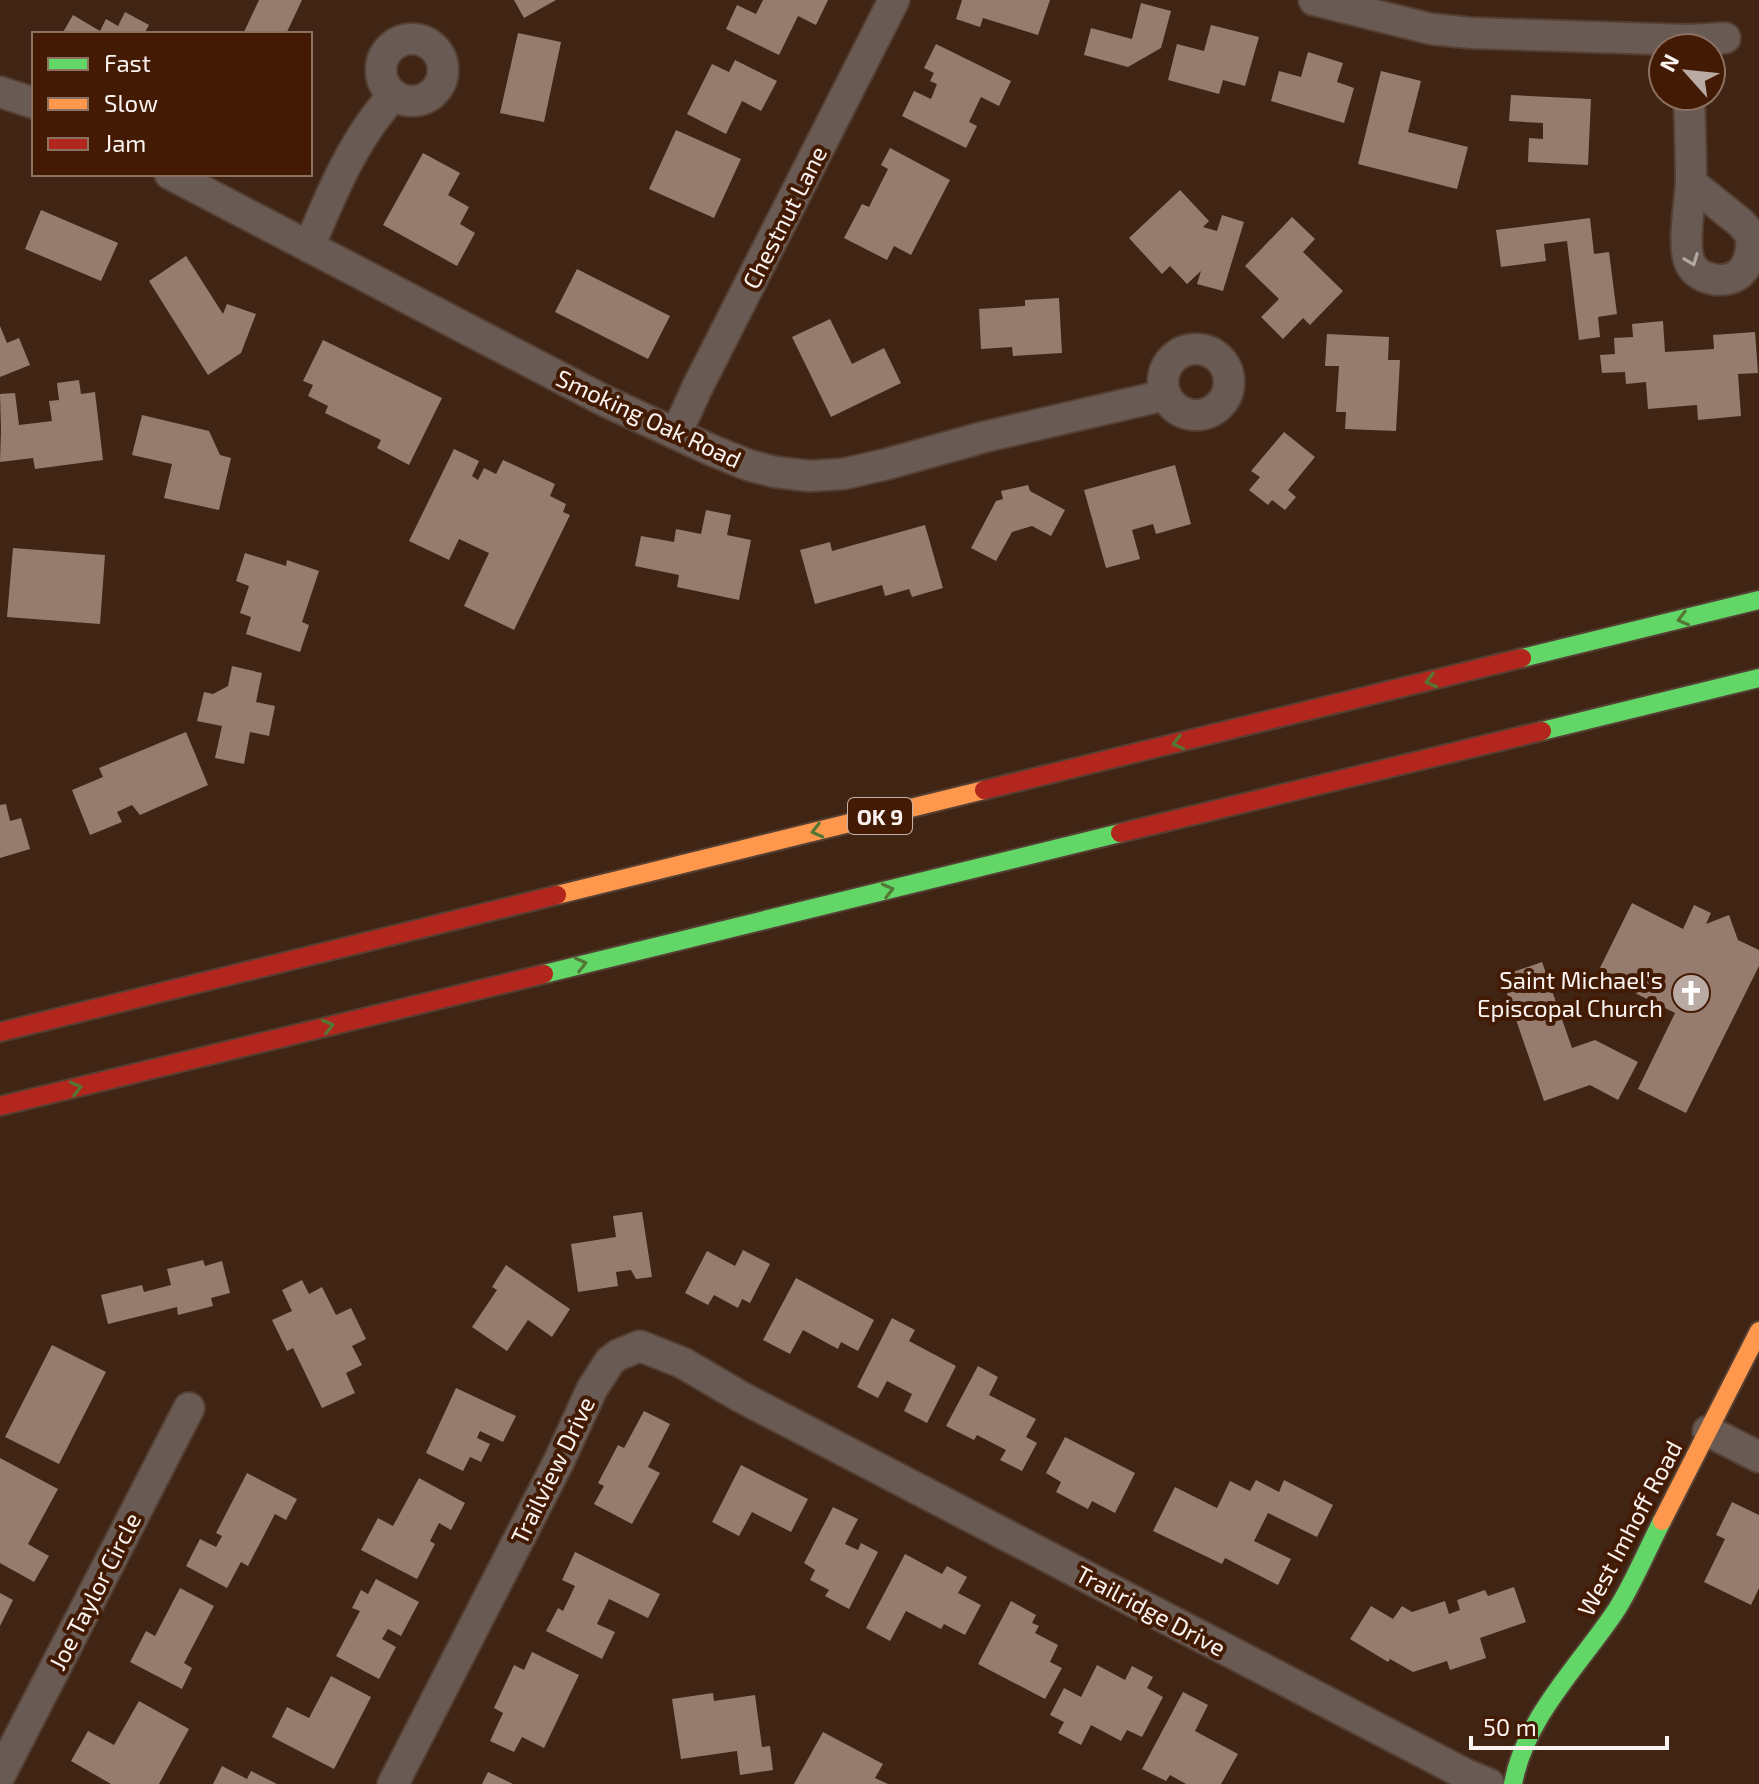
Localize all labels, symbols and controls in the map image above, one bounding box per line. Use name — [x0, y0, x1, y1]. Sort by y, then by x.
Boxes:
legend — [32, 32, 312, 176]
north arrow — [1647, 32, 1727, 112]
text: Fast — [104, 48, 151, 77]
text: N — [1653, 49, 1683, 75]
text: Slow — [104, 88, 158, 117]
text: Jam — [104, 128, 146, 157]
street label: Chestnut Lane — [736, 141, 832, 293]
one-way arrow — [1682, 252, 1699, 266]
street label: Smoking Oak Road — [552, 362, 746, 474]
one-way arrow — [1677, 609, 1691, 626]
one-way arrow — [1424, 671, 1438, 688]
one-way arrow — [1172, 733, 1186, 750]
road number: OK 9 — [848, 798, 912, 834]
one-way arrow — [811, 822, 824, 839]
one-way arrow — [881, 882, 894, 899]
one-way arrow — [574, 957, 587, 974]
place label: Saint Michael's Episcopal Church — [1477, 965, 1663, 1022]
church icon: Saint Michael's Episcopal Church — [1670, 972, 1712, 1014]
one-way arrow — [321, 1018, 335, 1035]
one-way arrow — [68, 1080, 82, 1097]
street label: Trailview Drive — [504, 1392, 600, 1548]
street label: West Imhoff Road — [1571, 1435, 1687, 1621]
street label: Joe Taylor Circle — [42, 1507, 146, 1675]
street label: Trailridge Drive — [1071, 1558, 1231, 1662]
scale bar — [1471, 1700, 1667, 1750]
text: 50 m — [1483, 1712, 1537, 1741]

